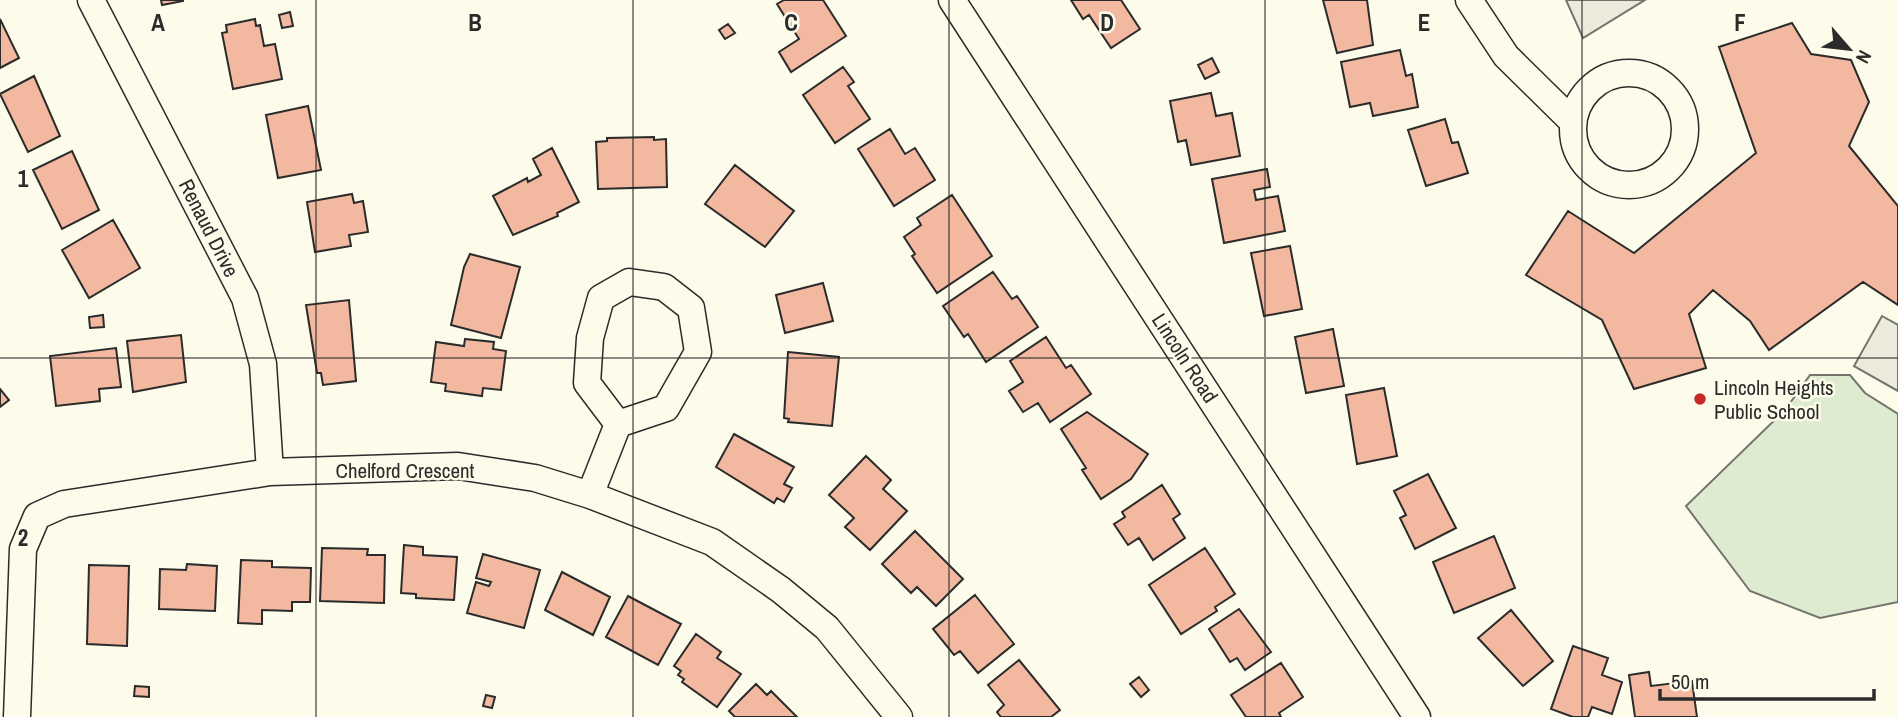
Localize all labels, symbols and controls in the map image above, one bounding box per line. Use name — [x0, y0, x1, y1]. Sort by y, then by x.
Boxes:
text: A — [151, 7, 165, 38]
text: B — [468, 7, 482, 38]
text: C — [784, 7, 798, 38]
text: D — [1100, 7, 1114, 38]
text: E — [1418, 7, 1430, 38]
text: F — [1734, 7, 1746, 38]
north arrow — [1814, 14, 1884, 84]
text: N — [1850, 46, 1878, 68]
text: 1 — [18, 163, 29, 194]
street label: Renaud Drive — [172, 174, 246, 282]
street label: Lincoln Road — [1145, 308, 1225, 408]
place label: Lincoln Heights Public School — [1714, 373, 1834, 426]
marker: Lincoln Heights Public School — [1692, 391, 1708, 407]
street label: Chelford Crescent — [336, 456, 475, 485]
text: 2 — [18, 522, 28, 553]
scale bar — [1660, 658, 1874, 702]
text: 50 m — [1671, 667, 1709, 696]

